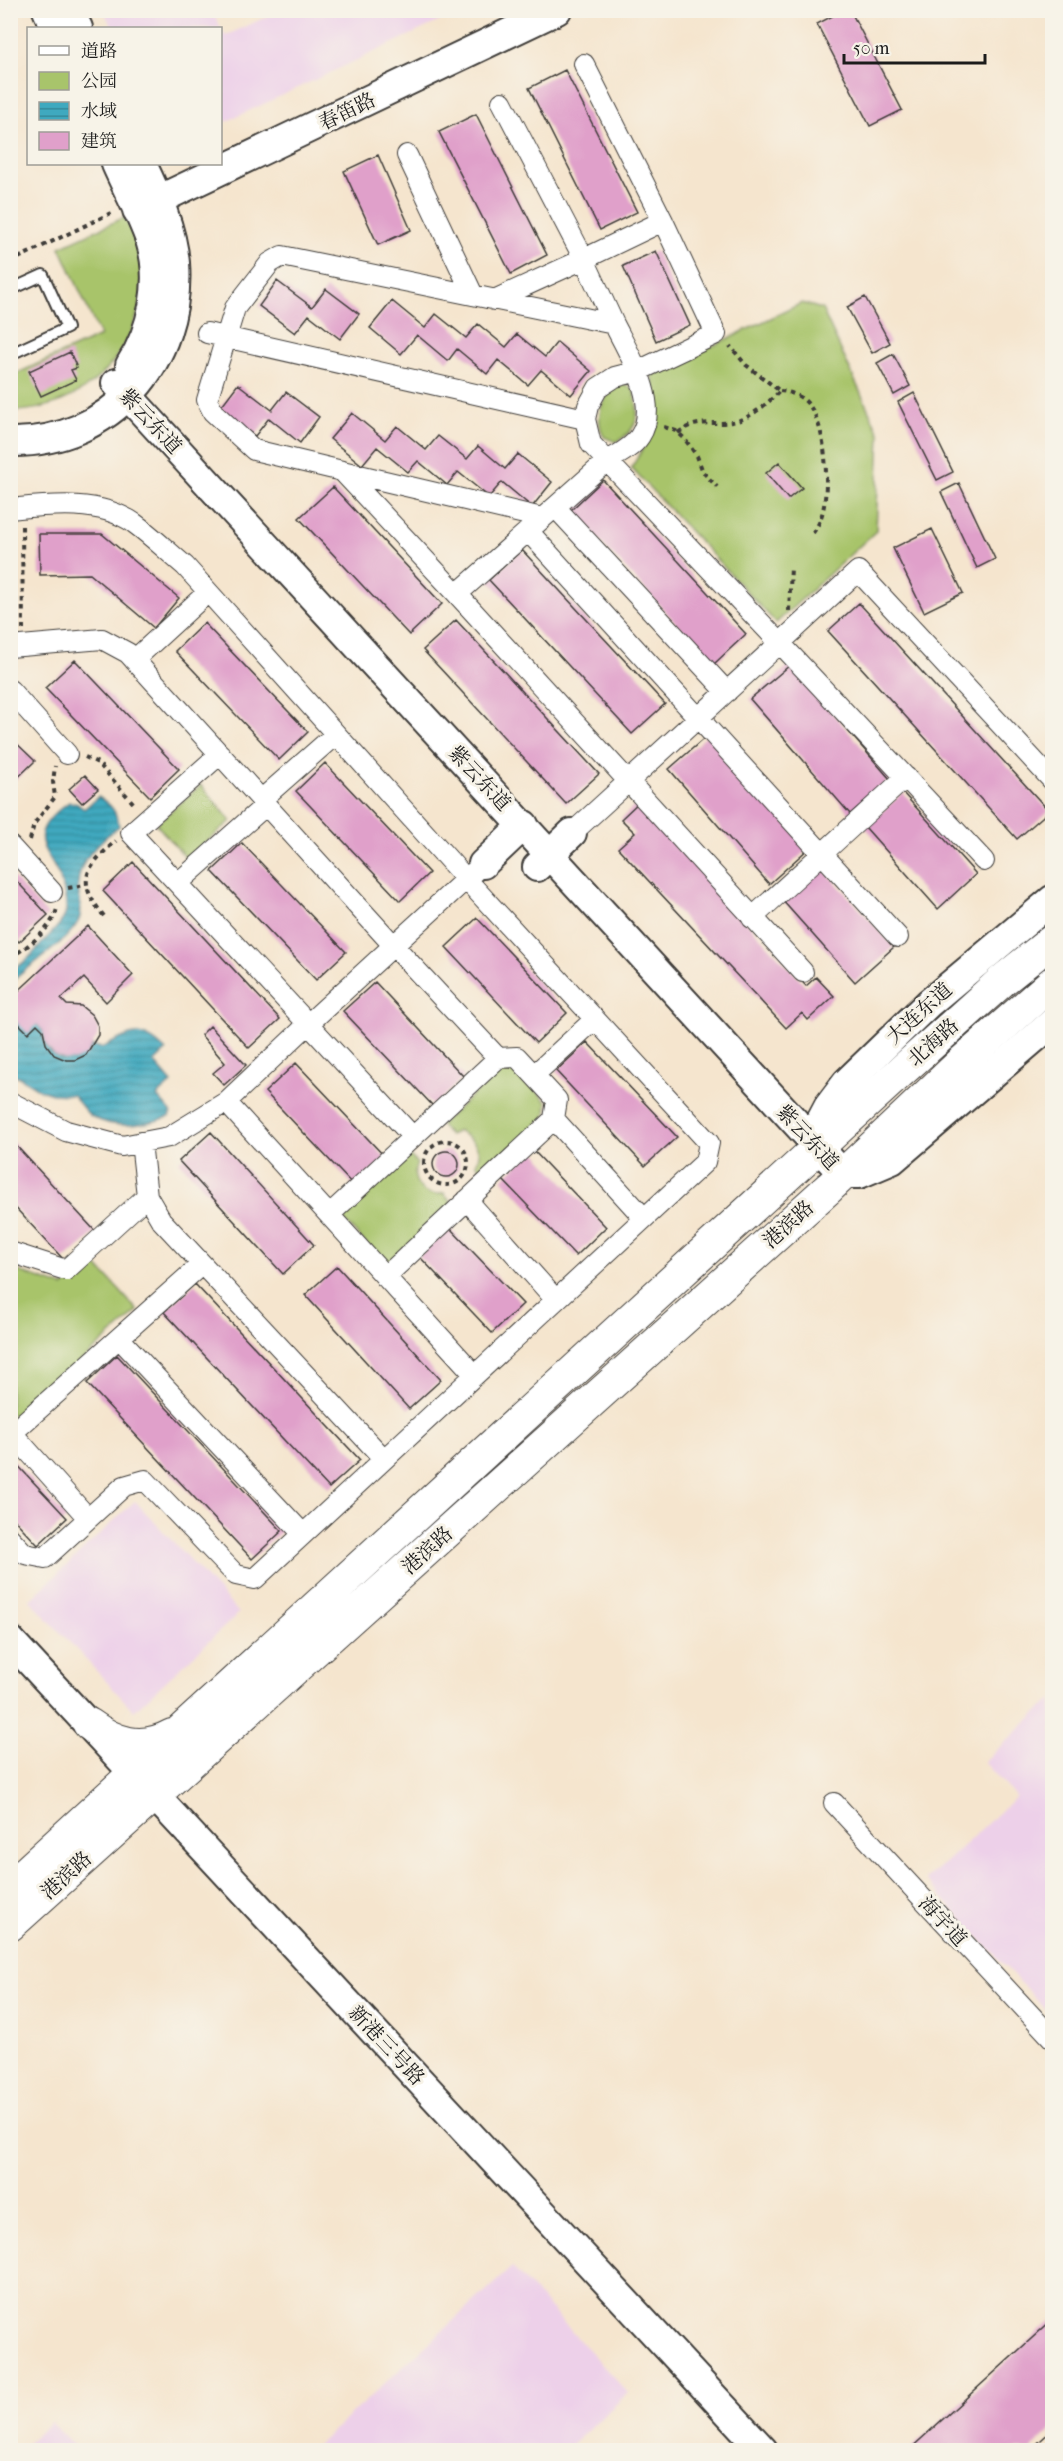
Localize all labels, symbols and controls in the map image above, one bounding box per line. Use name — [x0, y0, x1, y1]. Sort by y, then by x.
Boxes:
legend — [27, 27, 222, 165]
scale bar — [844, 27, 985, 65]
text: 50 m — [853, 38, 890, 59]
text: 道路 — [81, 41, 117, 62]
text: 公园 — [81, 71, 117, 92]
street label: 春笛路 — [315, 88, 379, 135]
text: 水域 — [81, 101, 117, 122]
text: 建筑 — [81, 131, 117, 152]
street label: 紫云东道 — [115, 384, 186, 458]
street label: 紫云东道 — [444, 741, 515, 815]
street label: 大连东道 — [882, 978, 957, 1049]
street label: 北海路 — [903, 1014, 963, 1071]
street label: 紫云东道 — [772, 1100, 843, 1174]
street label: 港滨路 — [758, 1196, 818, 1253]
street label: 港滨路 — [397, 1522, 457, 1579]
street label: 港滨路 — [36, 1847, 96, 1904]
street label: 海宇道 — [914, 1892, 972, 1951]
street label: 新港三号路 — [344, 2001, 429, 2090]

